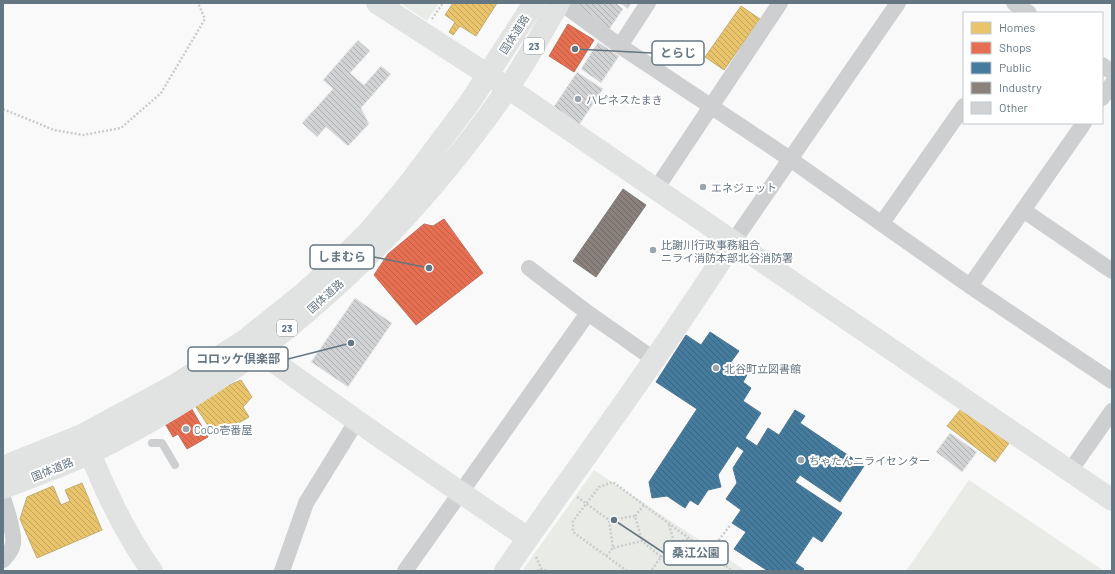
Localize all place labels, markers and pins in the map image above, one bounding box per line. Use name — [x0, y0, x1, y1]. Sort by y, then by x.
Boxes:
callout: とらじ — [652, 41, 704, 65]
place label: ハピネスたまき — [586, 93, 663, 106]
marker: ハピネスたまき — [573, 94, 583, 104]
place label: エネジェット — [711, 181, 777, 194]
marker: エネジェット — [698, 182, 708, 192]
place label: 比謝川行政事務組合 ニライ消防本部北谷消防署 — [661, 238, 793, 264]
callout: しまむら — [310, 245, 374, 269]
marker: 比謝川行政事務組合 ニライ消防本部北谷消防署 — [648, 245, 658, 255]
callout: コロッケ倶楽部 — [188, 347, 288, 371]
place label: 北谷町立図書館 — [724, 362, 801, 375]
marker: 北谷町立図書館 — [711, 363, 721, 373]
place label: CoCo壱番屋 — [194, 423, 252, 436]
marker: CoCo壱番屋 — [181, 424, 191, 434]
place label: ちゃたんニライセンター — [809, 454, 930, 467]
marker: ちゃたんニライセンター — [796, 455, 806, 465]
callout: 桑江公園 — [664, 541, 728, 565]

